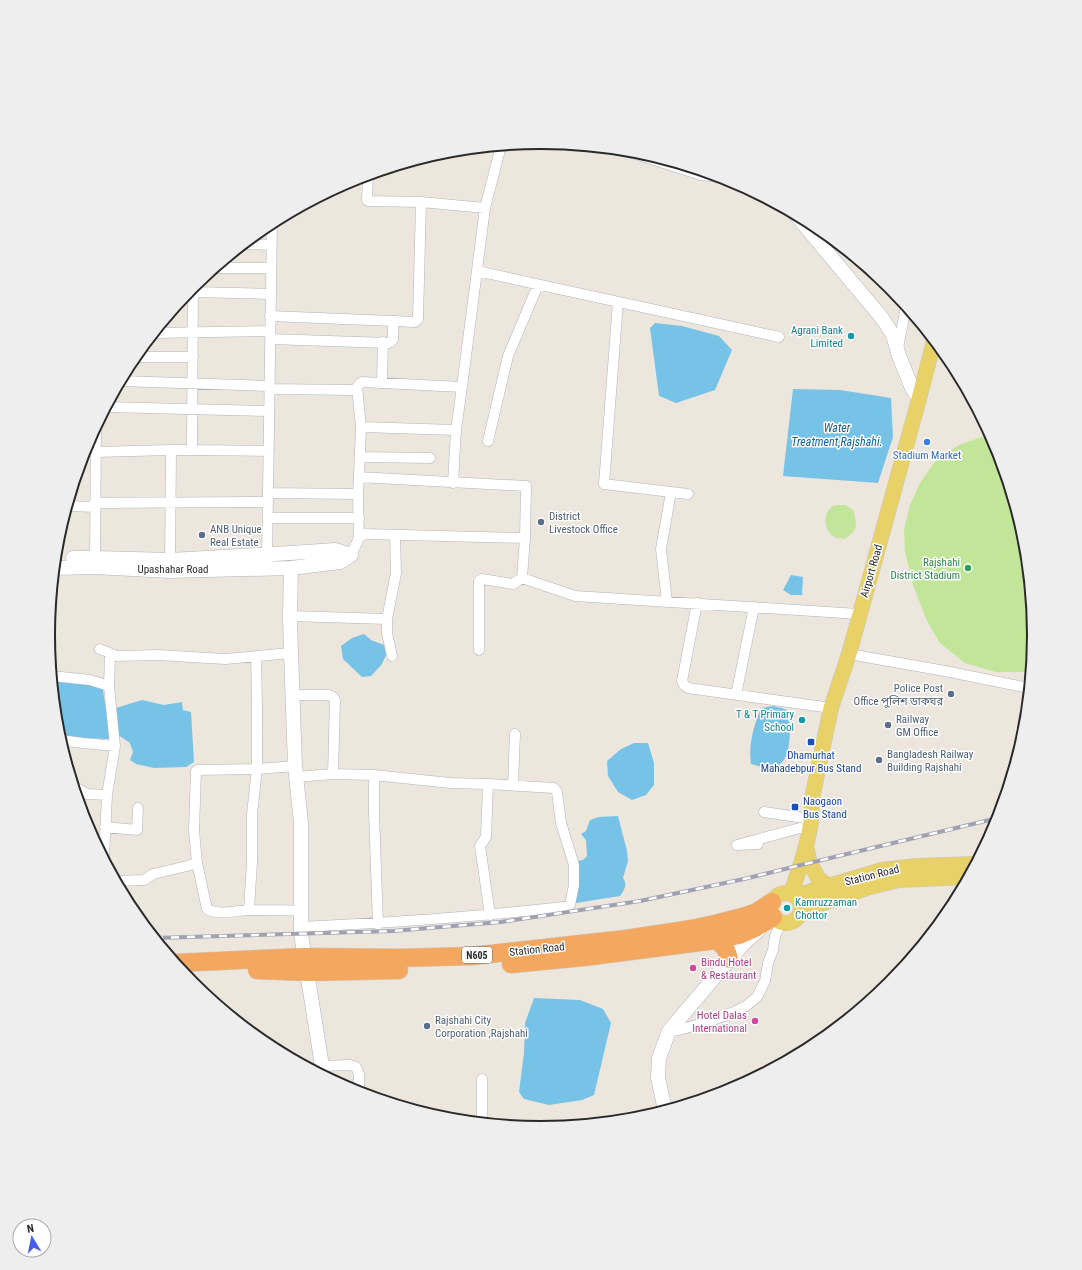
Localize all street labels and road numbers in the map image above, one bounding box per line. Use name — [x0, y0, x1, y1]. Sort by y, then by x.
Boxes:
street label: Airport Road — [858, 543, 885, 599]
street label: Upashahar Road — [137, 563, 209, 576]
street label: Station Road — [844, 862, 901, 889]
street label: Station Road — [509, 940, 565, 959]
road number: N605 — [462, 947, 492, 963]

